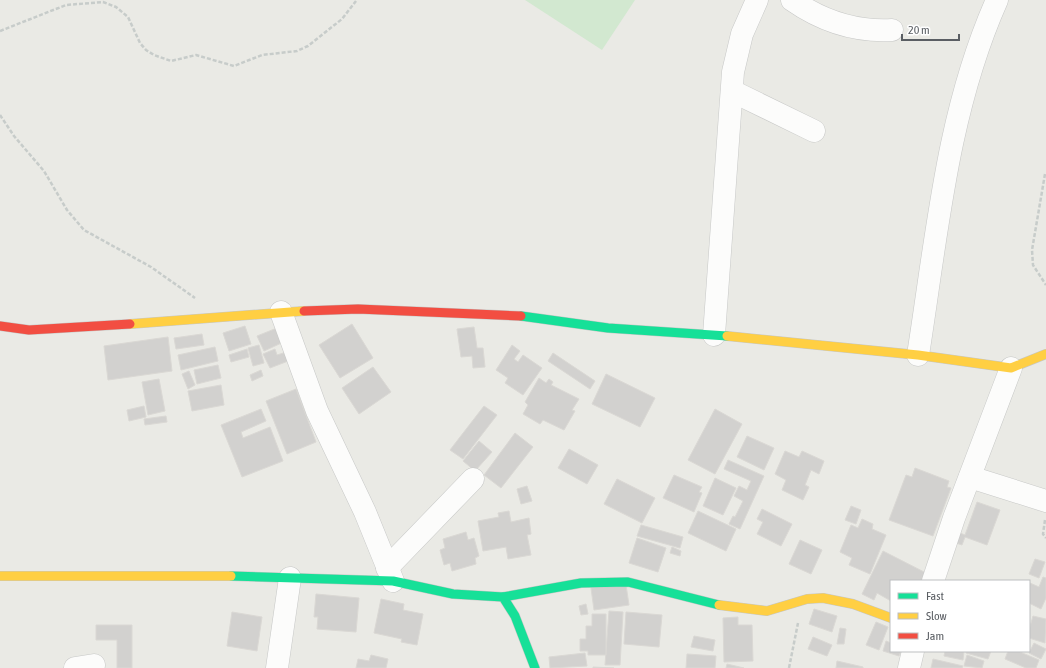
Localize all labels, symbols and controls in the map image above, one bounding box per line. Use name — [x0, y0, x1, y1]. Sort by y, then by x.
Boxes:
scale bar — [902, 16, 959, 42]
text: 20 m — [908, 23, 930, 37]
legend — [890, 580, 1030, 652]
text: Fast — [926, 589, 944, 603]
text: Slow — [926, 609, 947, 623]
text: Jam — [926, 629, 944, 643]

